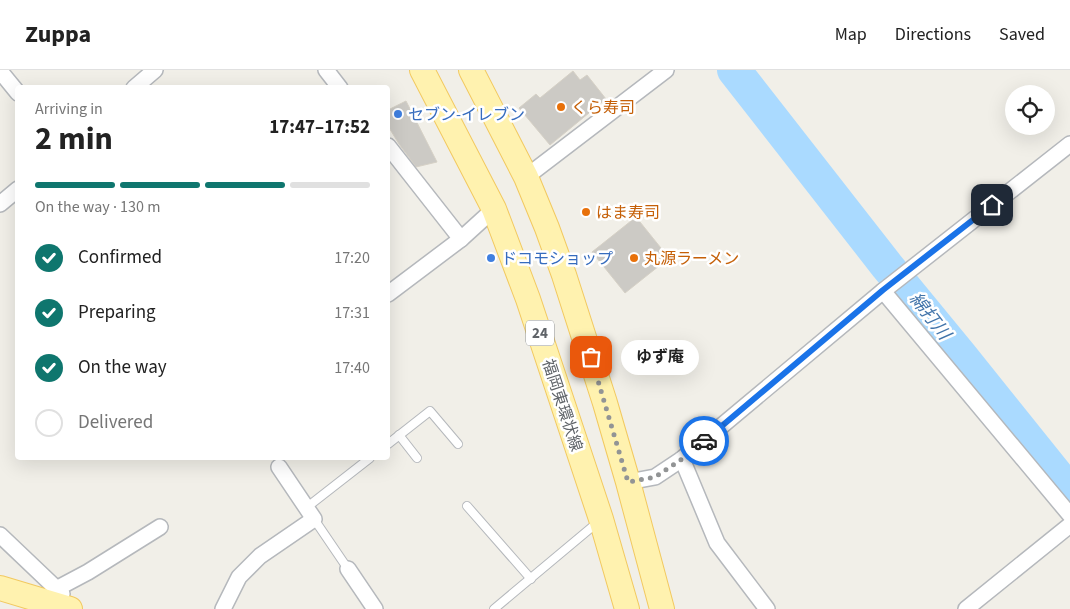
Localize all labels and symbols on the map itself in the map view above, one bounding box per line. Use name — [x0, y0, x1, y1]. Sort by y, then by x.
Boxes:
place label: くら寿司 — [571, 97, 635, 119]
marker: くら寿司 — [555, 101, 567, 113]
place label: セブン-イレブン — [408, 104, 525, 126]
marker: セブン-イレブン — [392, 108, 404, 120]
pin — [971, 184, 1013, 226]
place label: はま寿司 — [596, 202, 660, 224]
marker: はま寿司 — [580, 206, 592, 218]
place label: ドコモショップ — [501, 248, 613, 270]
place label: 丸源ラーメン — [644, 248, 739, 270]
marker: ドコモショップ — [485, 252, 497, 264]
marker: 丸源ラーメン — [628, 252, 640, 264]
water label: 綿打川 — [903, 287, 957, 347]
road number: 24 — [526, 320, 554, 346]
pin — [570, 336, 612, 378]
callout: ゆず庵 — [621, 340, 698, 374]
street label: 福岡東環状線 — [537, 356, 587, 454]
courier — [679, 416, 729, 466]

